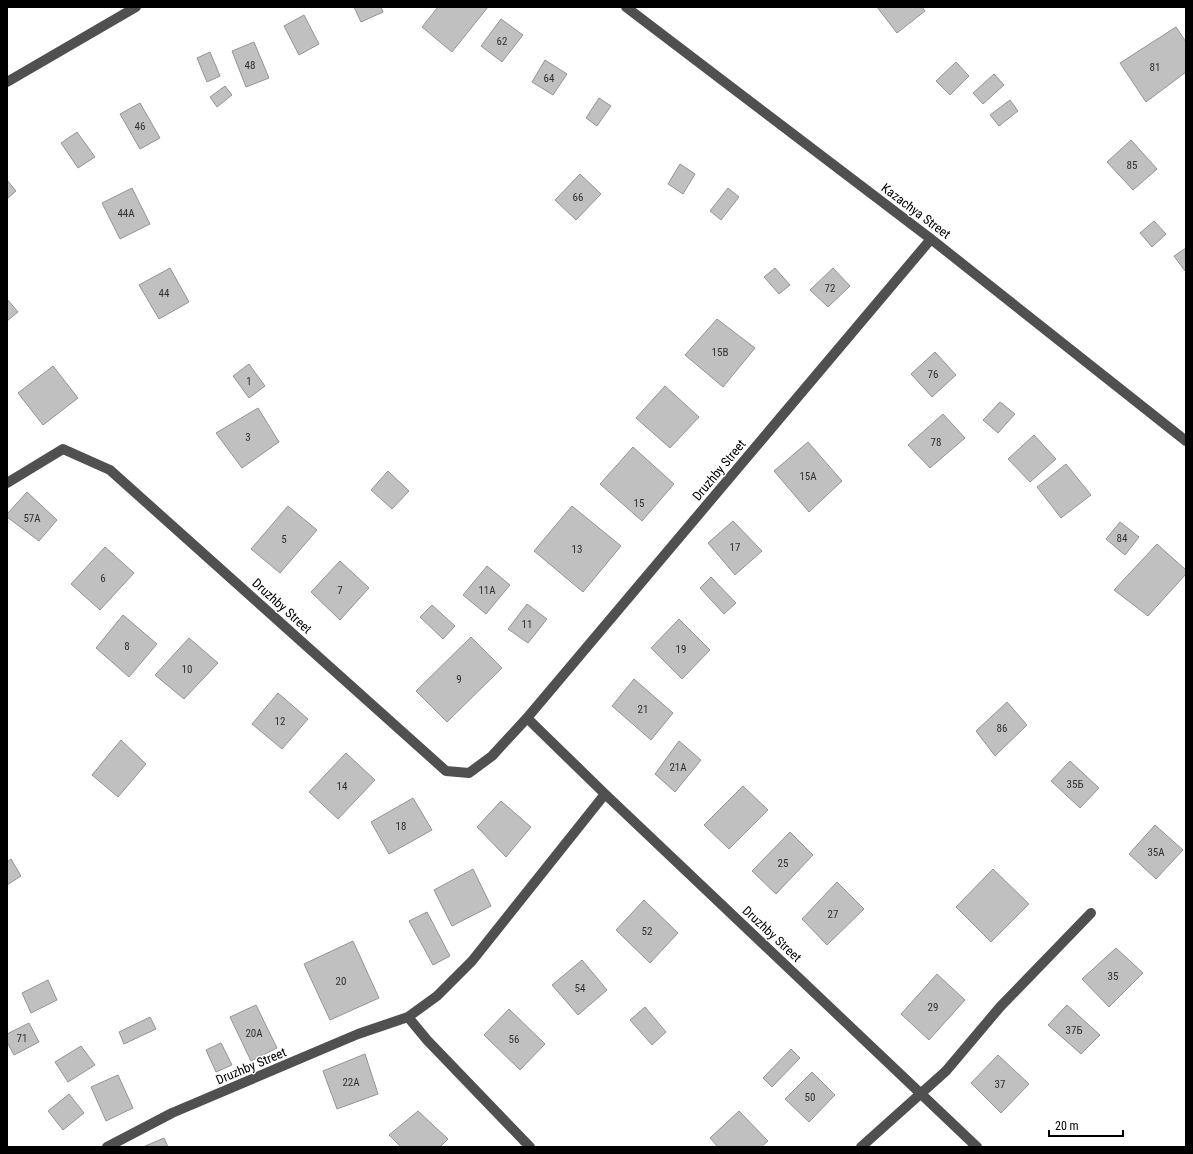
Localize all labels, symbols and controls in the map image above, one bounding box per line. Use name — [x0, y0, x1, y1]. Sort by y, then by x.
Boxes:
house number: 62 — [497, 35, 507, 48]
house number: 48 — [245, 59, 255, 72]
house number: 81 — [1150, 61, 1160, 74]
house number: 64 — [544, 72, 555, 85]
house number: 46 — [135, 120, 145, 133]
house number: 85 — [1127, 159, 1137, 172]
street label: Kazachya Street — [879, 180, 954, 242]
house number: 66 — [573, 191, 583, 204]
house number: 44А — [117, 207, 135, 220]
house number: 72 — [825, 282, 835, 295]
house number: 44 — [159, 287, 170, 300]
house number: 15В — [712, 346, 728, 359]
house number: 76 — [928, 368, 938, 381]
house number: 1 — [246, 375, 252, 388]
house number: 3 — [245, 431, 251, 444]
street label: Druzhby Street — [689, 436, 749, 503]
house number: 78 — [931, 436, 941, 449]
house number: 15А — [799, 470, 817, 483]
house number: 15 — [634, 497, 644, 510]
house number: 57А — [23, 512, 41, 525]
house number: 84 — [1117, 532, 1128, 545]
house number: 5 — [281, 533, 287, 546]
house number: 17 — [730, 541, 740, 554]
house number: 13 — [572, 543, 582, 556]
house number: 6 — [100, 572, 106, 585]
street label: Druzhby Street — [249, 575, 315, 637]
house number: 7 — [337, 584, 343, 597]
house number: 11А — [478, 584, 496, 597]
house number: 11 — [522, 618, 532, 631]
house number: 8 — [124, 640, 130, 653]
house number: 19 — [676, 643, 686, 656]
house number: 10 — [182, 663, 192, 676]
house number: 9 — [456, 673, 462, 686]
house number: 21 — [638, 703, 648, 716]
house number: 12 — [275, 715, 285, 728]
house number: 86 — [997, 722, 1007, 735]
house number: 21А — [669, 761, 687, 774]
house number: 35Б — [1067, 778, 1083, 791]
house number: 14 — [337, 780, 348, 793]
house number: 18 — [396, 820, 406, 833]
house number: 35А — [1147, 846, 1165, 859]
house number: 25 — [778, 857, 788, 870]
street label: Druzhby Street — [740, 903, 805, 965]
house number: 27 — [828, 908, 838, 921]
house number: 52 — [642, 925, 652, 938]
house number: 35 — [1108, 970, 1118, 983]
house number: 20 — [336, 975, 346, 988]
house number: 54 — [575, 982, 586, 995]
house number: 29 — [928, 1001, 938, 1014]
house number: 37Б — [1066, 1024, 1082, 1037]
house number: 20А — [245, 1027, 263, 1040]
house number: 71 — [17, 1032, 27, 1045]
house number: 56 — [509, 1033, 519, 1046]
street label: Druzhby Street — [214, 1044, 289, 1088]
house number: 22А — [342, 1076, 360, 1089]
house number: 37 — [995, 1078, 1005, 1091]
house number: 50 — [805, 1091, 815, 1104]
scale bar — [1049, 1112, 1123, 1138]
text: 20 m — [1055, 1119, 1079, 1133]

